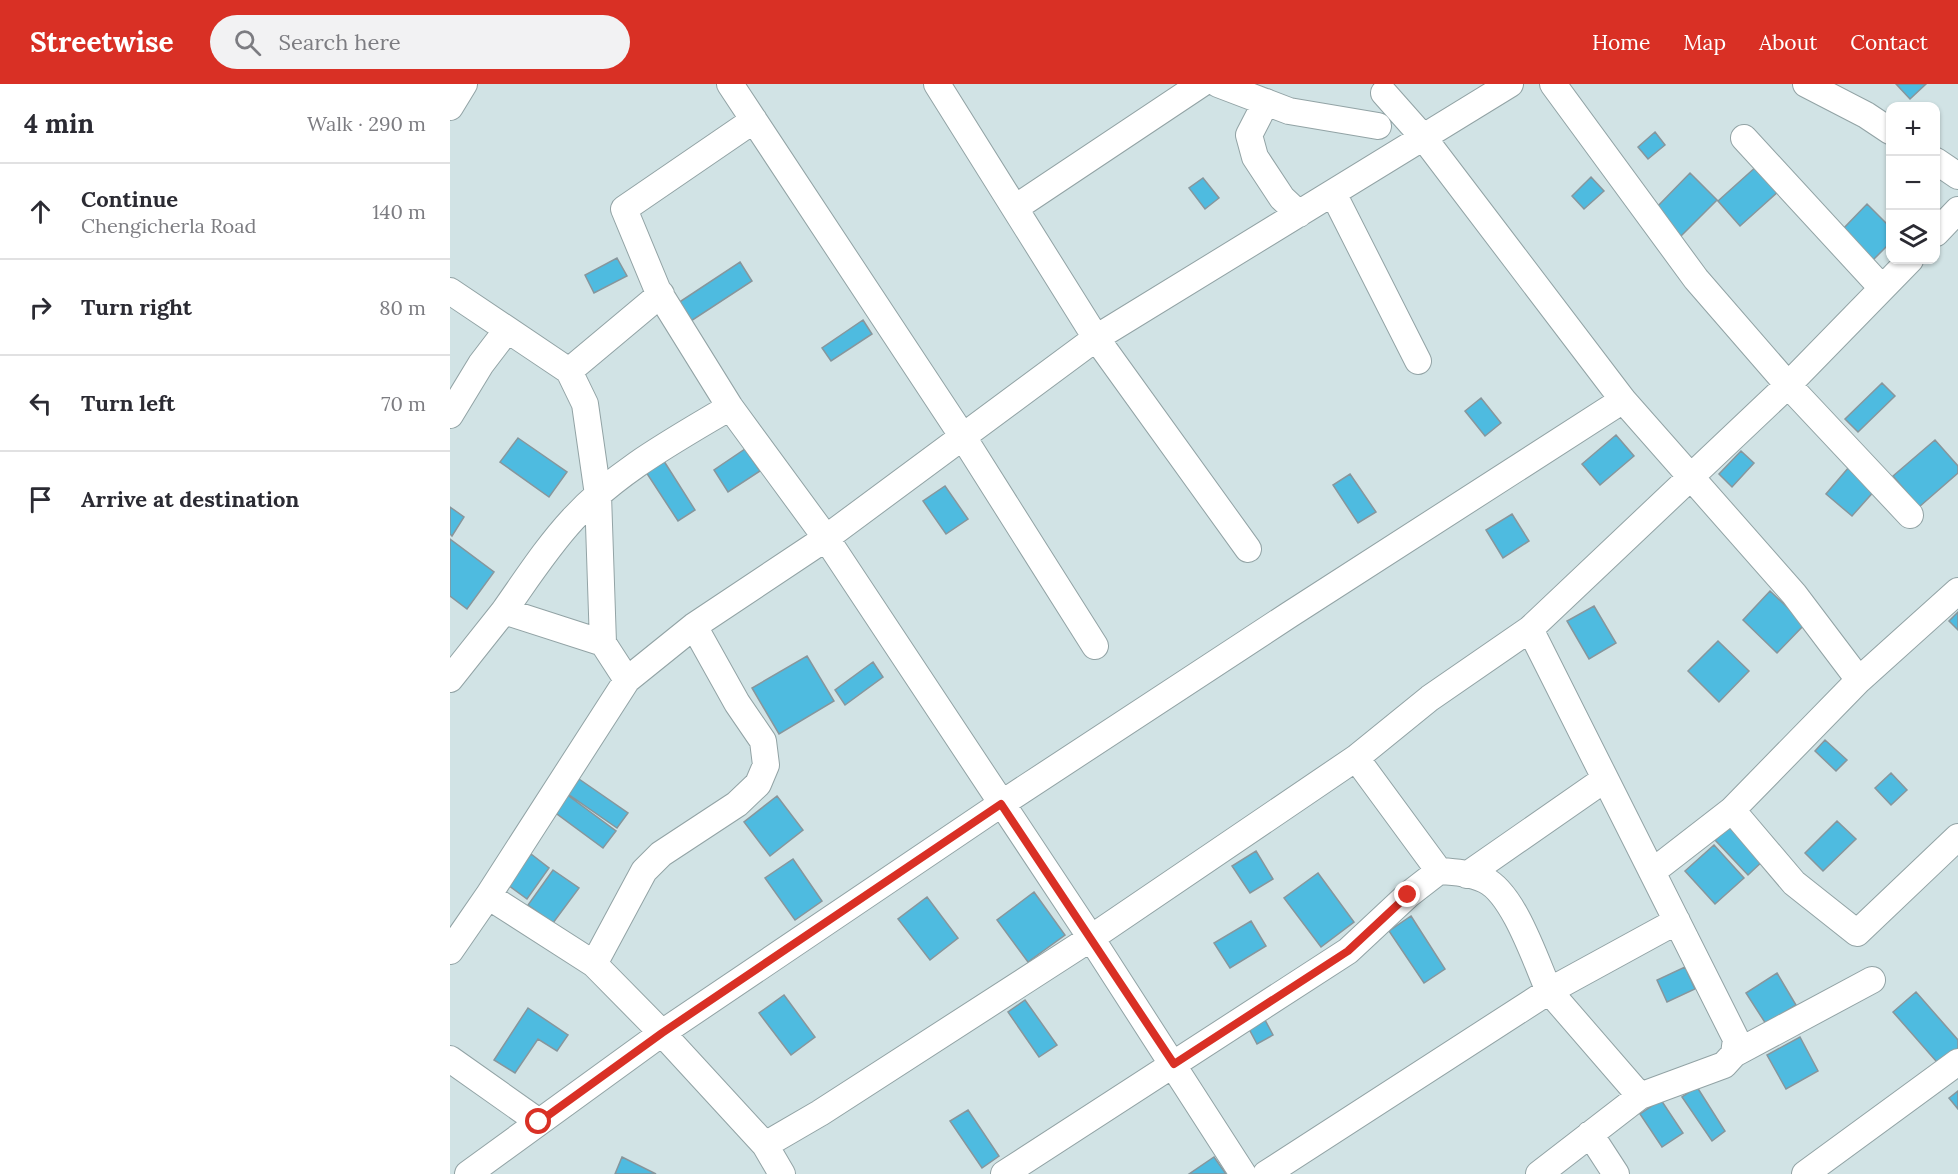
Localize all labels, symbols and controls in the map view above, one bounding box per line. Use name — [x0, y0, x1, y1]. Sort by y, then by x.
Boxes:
search box — [210, 15, 630, 69]
text: Streetwise — [30, 24, 174, 60]
icon: search — [231, 26, 264, 59]
text: Search here — [279, 28, 401, 56]
text: Home — [1592, 29, 1650, 56]
text: Map — [1683, 29, 1726, 56]
text: About — [1759, 29, 1817, 56]
text: Contact — [1850, 29, 1928, 56]
map controls — [1886, 102, 1940, 264]
button: + — [1886, 102, 1940, 156]
text: 4 min — [24, 107, 94, 140]
text: Walk · 290 m — [307, 111, 426, 136]
button: − — [1886, 156, 1940, 210]
text: Continue — [81, 185, 178, 213]
icon: ahead — [24, 195, 57, 228]
text: 140 m — [372, 199, 426, 224]
button: layers — [1886, 210, 1940, 264]
text: Chengicherla Road — [81, 213, 257, 238]
icon: right — [24, 291, 57, 324]
text: Turn right — [81, 293, 192, 321]
text: 80 m — [379, 295, 426, 320]
icon: left — [24, 387, 57, 420]
text: Turn left — [81, 389, 175, 417]
text: 70 m — [381, 391, 426, 416]
icon: arrive — [24, 483, 57, 516]
text: Arrive at destination — [81, 485, 299, 513]
route end — [1394, 881, 1420, 907]
route start — [525, 1108, 551, 1134]

